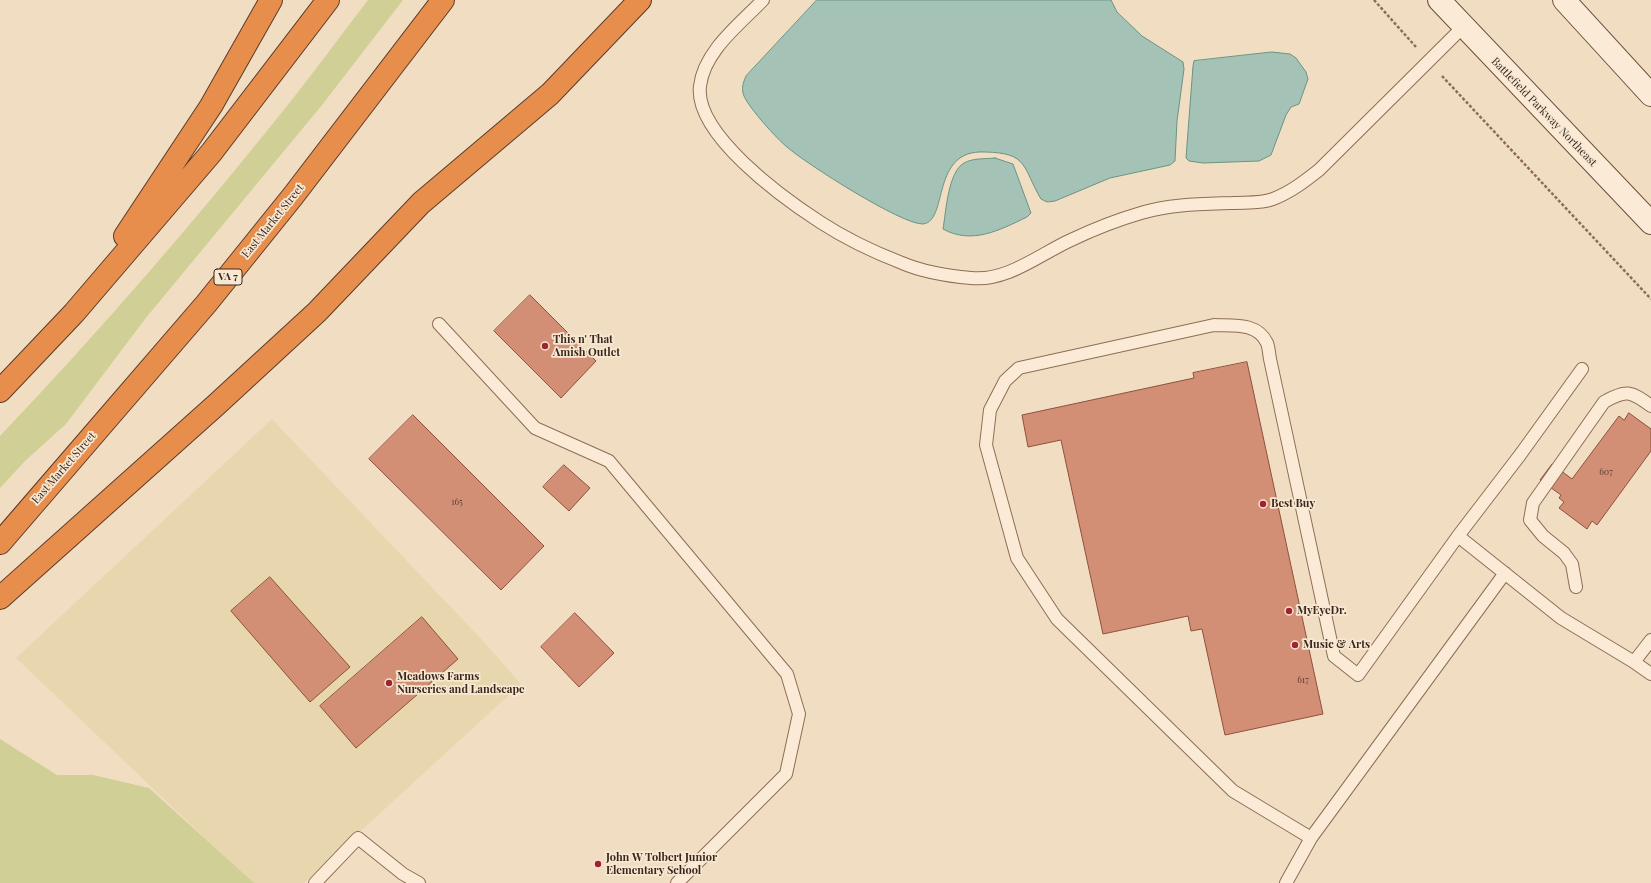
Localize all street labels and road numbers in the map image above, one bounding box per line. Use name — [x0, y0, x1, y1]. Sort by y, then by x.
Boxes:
street label: Battlefield Parkway Northeast — [1488, 55, 1600, 169]
street label: East Market Street — [239, 182, 307, 260]
road number: VA 7 — [214, 269, 242, 285]
street label: East Market Street — [29, 429, 99, 507]

